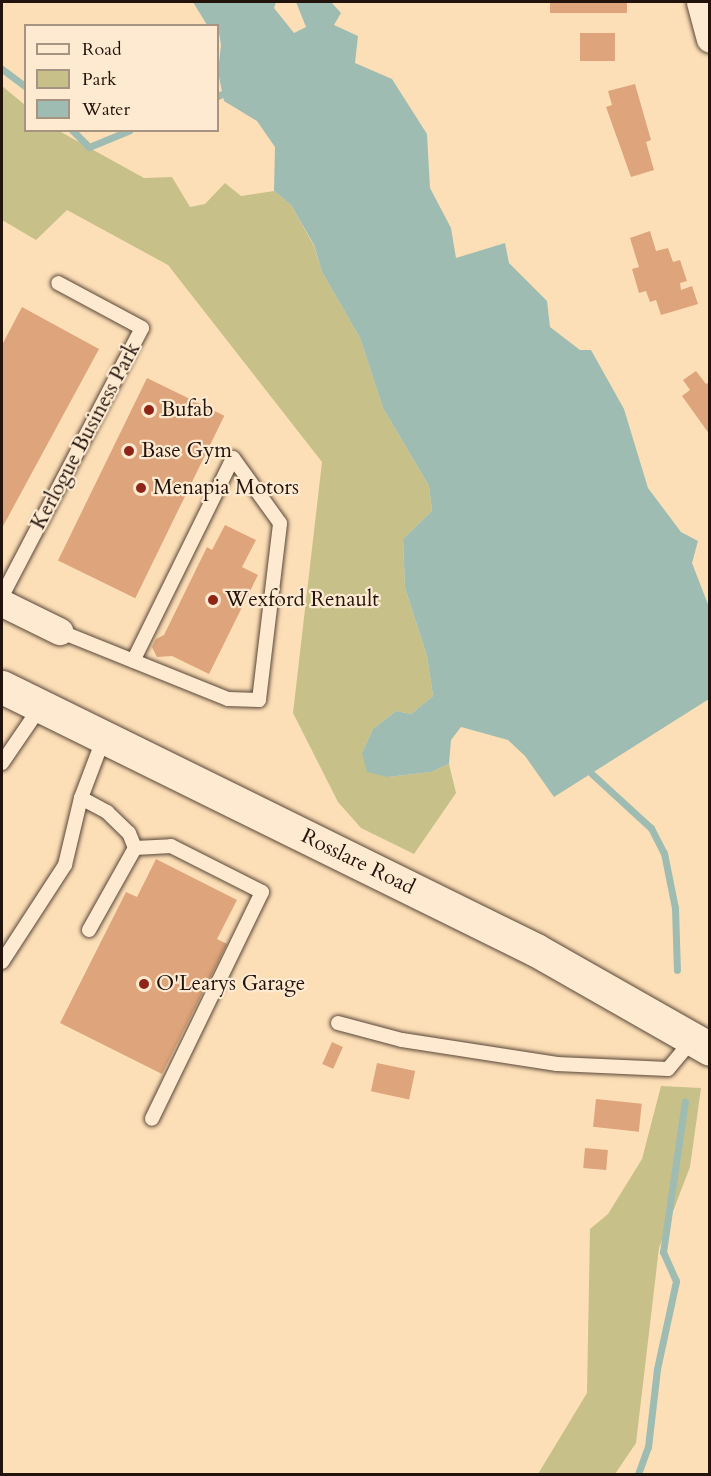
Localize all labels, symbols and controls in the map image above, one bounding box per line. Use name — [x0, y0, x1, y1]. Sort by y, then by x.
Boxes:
legend — [24, 24, 219, 132]
text: Road — [82, 37, 122, 62]
text: Park — [82, 67, 117, 92]
text: Water — [82, 97, 130, 122]
street label: Kerlogue Business Park — [26, 338, 146, 534]
place label: Bufab — [161, 397, 214, 423]
marker: Bufab — [142, 403, 156, 417]
place label: Base Gym — [141, 438, 232, 464]
marker: Base Gym — [122, 444, 136, 458]
place label: Menapia Motors — [153, 475, 299, 501]
marker: Menapia Motors — [134, 481, 148, 495]
place label: Wexford Renault — [225, 587, 379, 613]
marker: Wexford Renault — [206, 593, 220, 607]
street label: Rosslare Road — [297, 824, 419, 900]
place label: O'Learys Garage — [156, 971, 305, 997]
marker: O'Learys Garage — [137, 977, 151, 991]

